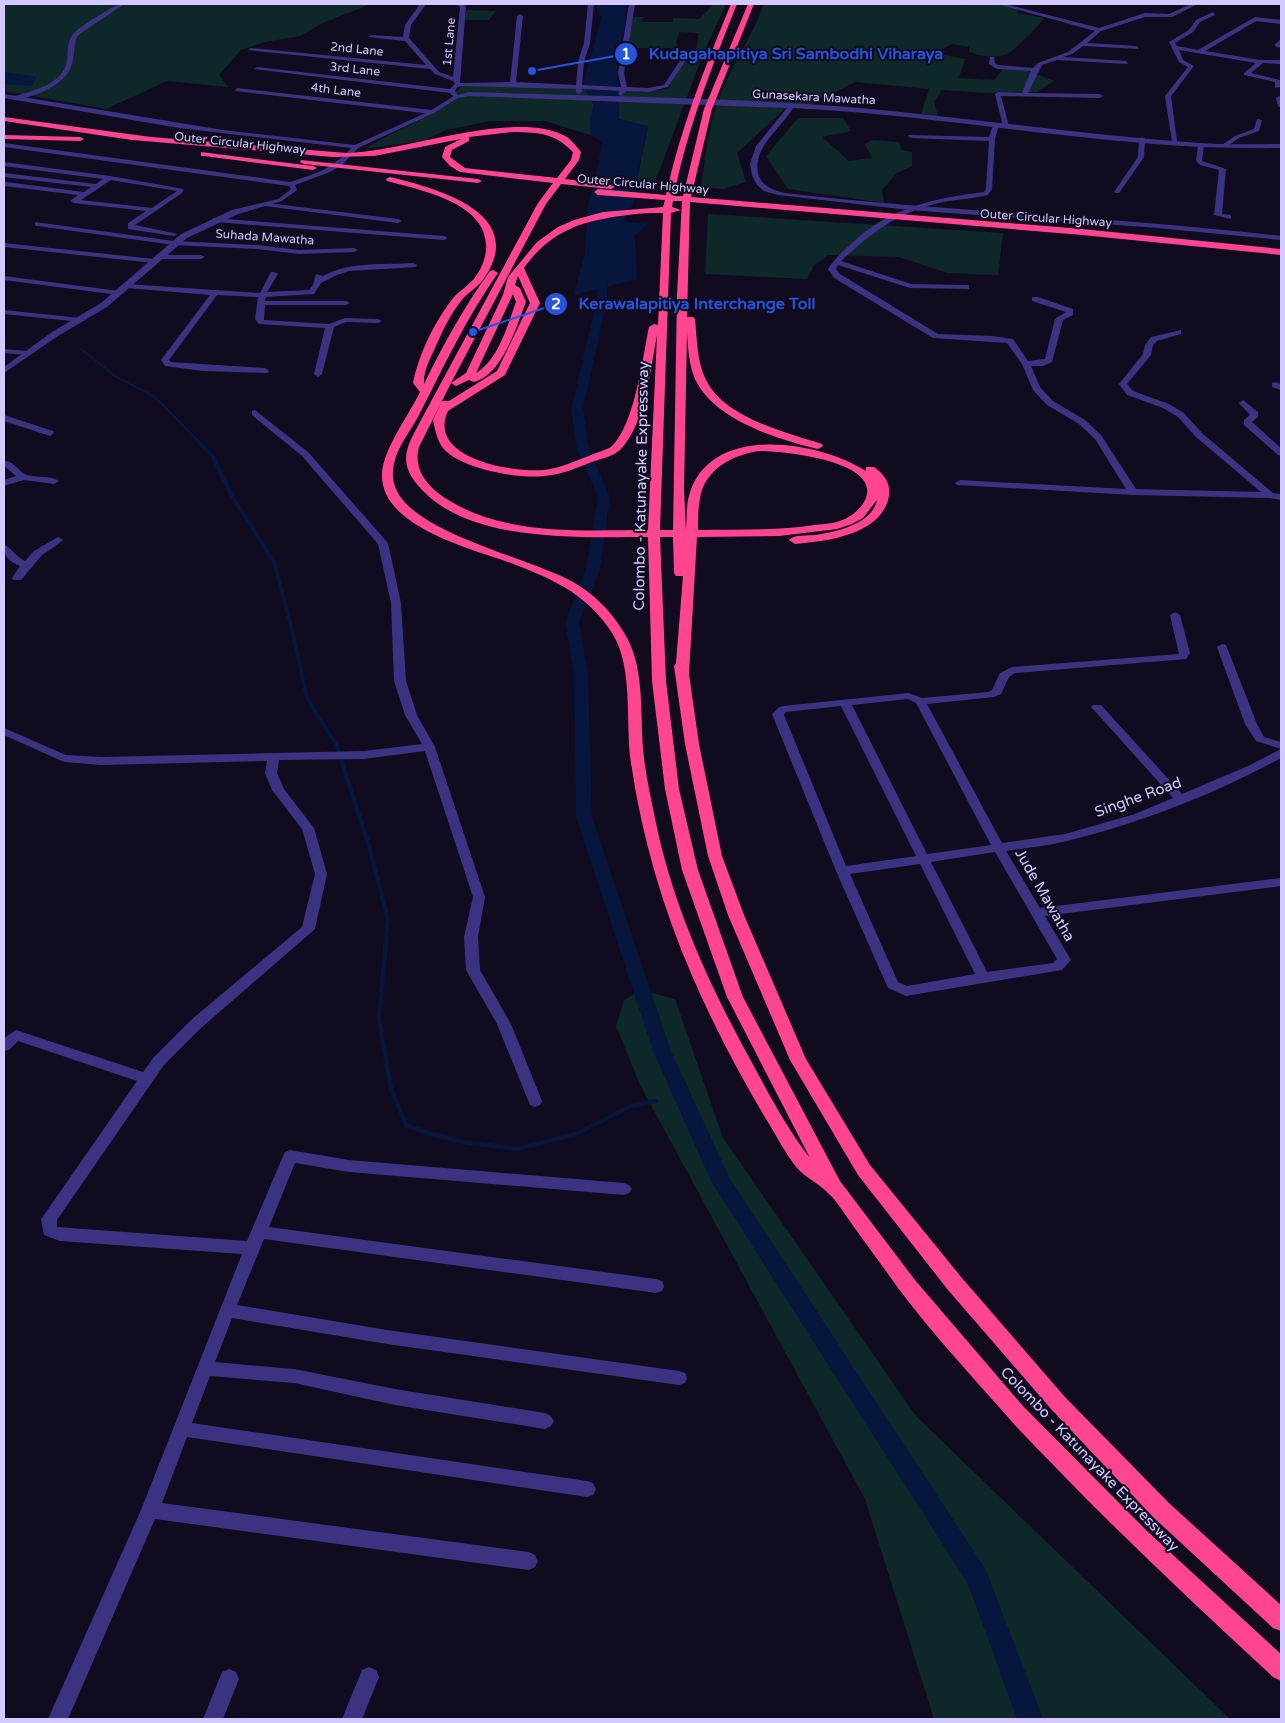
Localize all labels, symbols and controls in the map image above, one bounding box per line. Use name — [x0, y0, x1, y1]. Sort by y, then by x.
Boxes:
street label: 1st Lane — [440, 17, 458, 67]
callout: Kudagahapitiya Sri Sambodhi Viharaya — [614, 38, 953, 69]
street label: 2nd Lane — [330, 39, 384, 59]
text: Kudagahapitiya Sri Sambodhi Viharaya — [649, 44, 943, 64]
text: 1 — [621, 45, 631, 63]
street label: 3rd Lane — [329, 59, 381, 79]
street label: 4th Lane — [310, 80, 362, 100]
street label: Gunasekara Mawatha — [752, 87, 876, 107]
street label: Outer Circular Highway — [174, 129, 307, 157]
street label: Outer Circular Highway — [577, 171, 710, 197]
street label: Outer Circular Highway — [980, 206, 1113, 230]
street label: Suhada Mawatha — [215, 227, 315, 247]
callout: Kerawalapitiya Interchange Toll — [544, 288, 825, 319]
text: Kerawalapitiya Interchange Toll — [579, 294, 815, 314]
text: 2 — [551, 295, 561, 313]
street label: Colombo - Katunayake Expressway — [630, 361, 652, 611]
street label: Singhe Road — [1092, 773, 1184, 821]
street label: Jude Mawatha — [1011, 845, 1079, 945]
street label: Colombo - Katunayake Expressway — [997, 1363, 1183, 1555]

